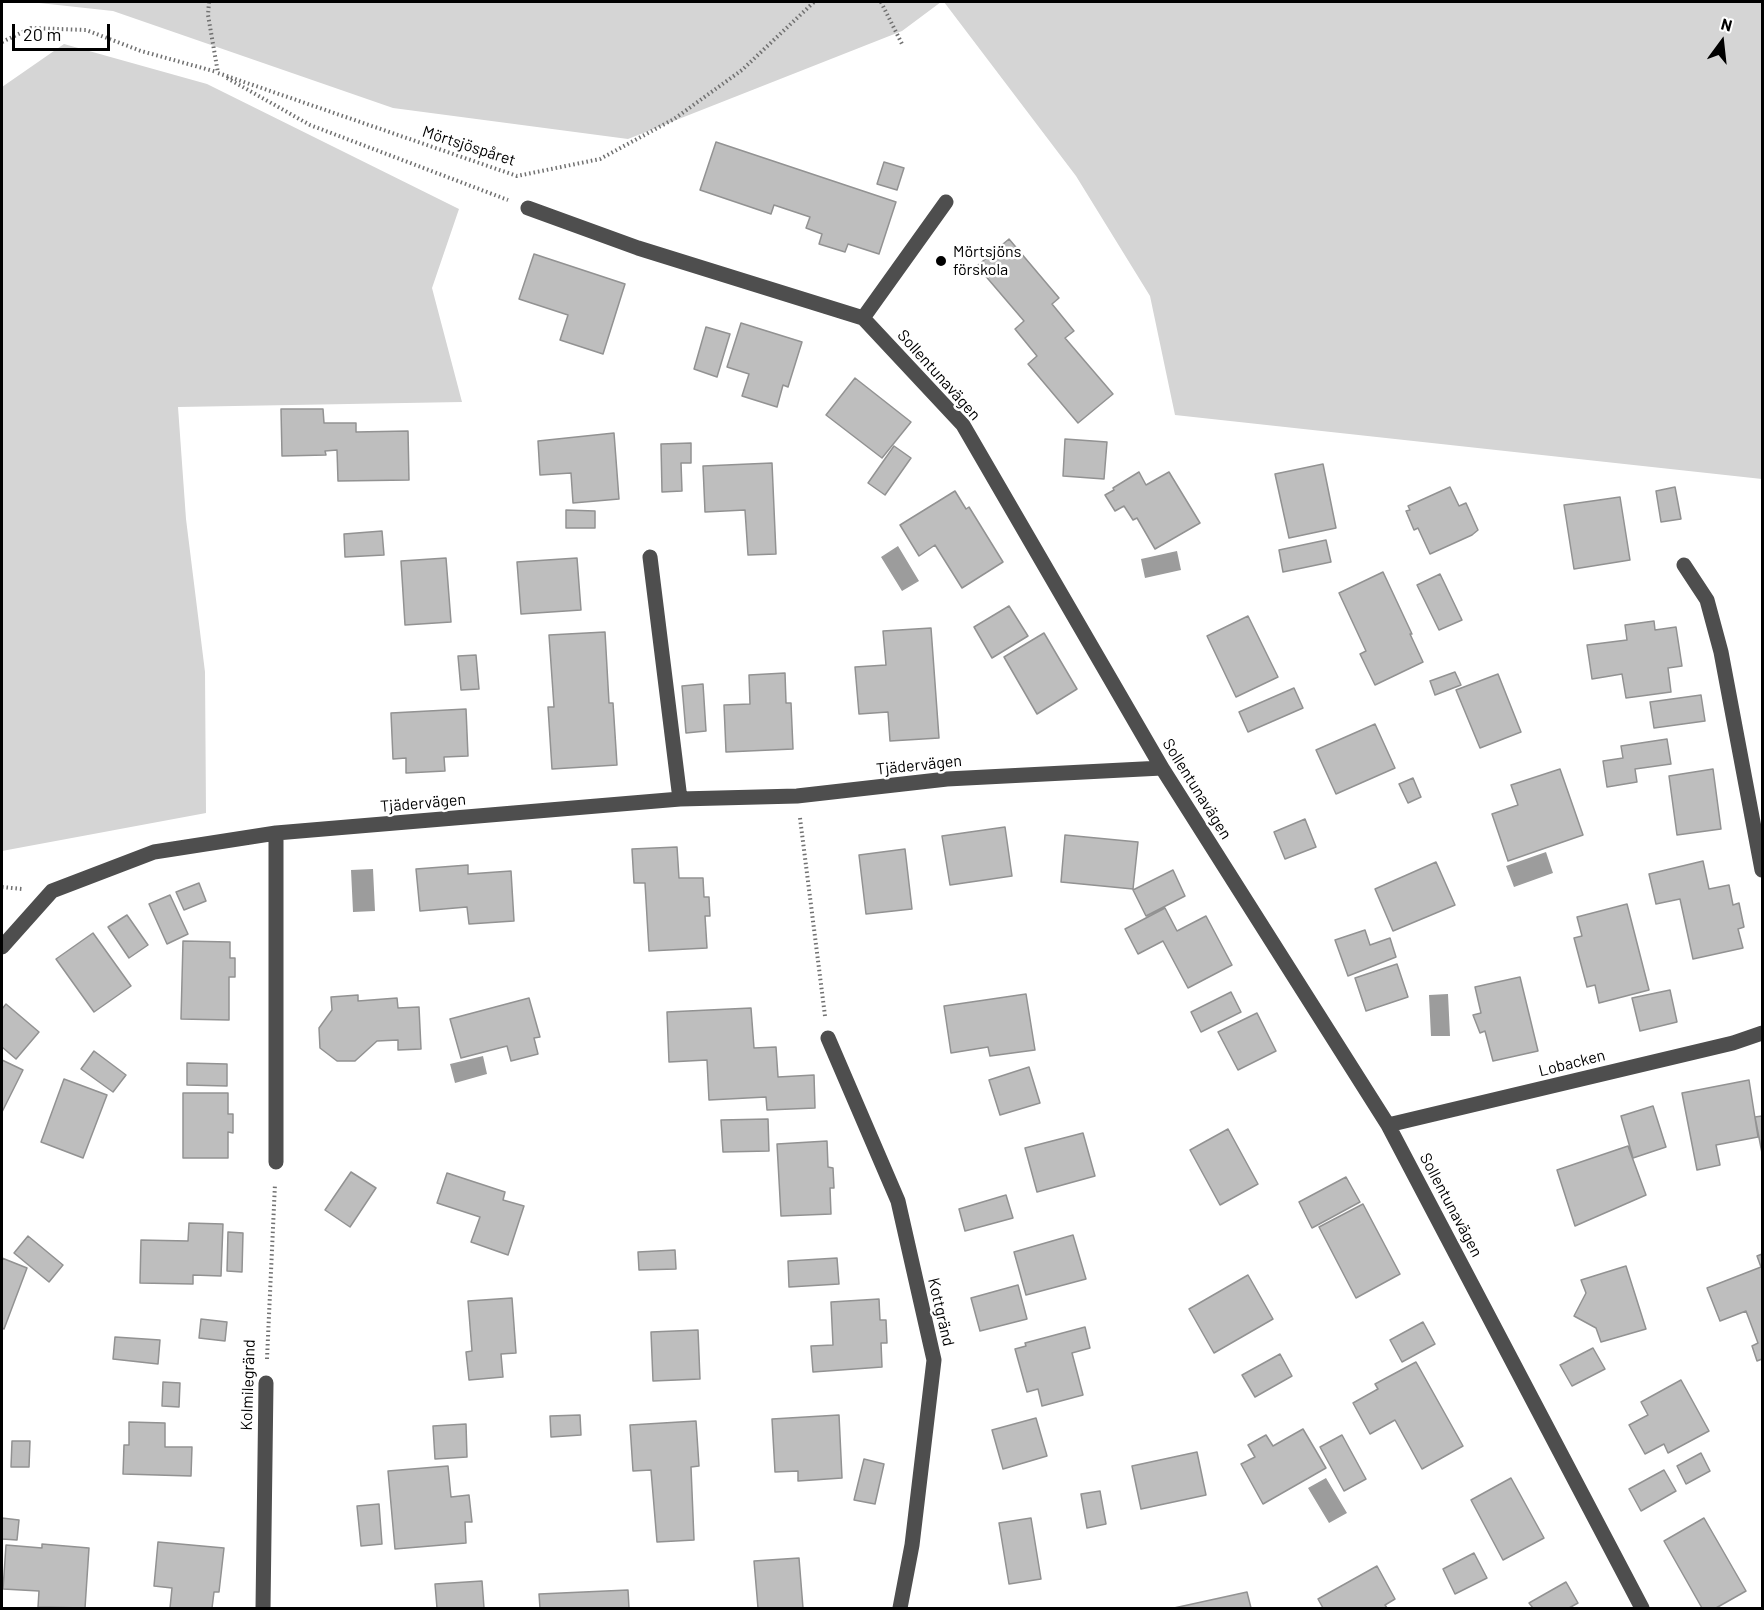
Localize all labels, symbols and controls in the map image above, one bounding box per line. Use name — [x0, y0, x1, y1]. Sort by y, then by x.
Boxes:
scale bar — [15, 12, 112, 50]
north arrow — [1692, 12, 1752, 72]
text: N — [1719, 14, 1734, 35]
text: 20 m — [23, 23, 61, 45]
street label: Mörtsjöspåret — [420, 122, 518, 170]
place label: Mörtsjöns förskola — [953, 242, 1021, 280]
marker: Mörtsjöns förskola — [934, 254, 948, 268]
street label: Sollentunavägen — [893, 326, 985, 424]
street label: Sollentunavägen — [1158, 735, 1236, 843]
street label: Tjädervägen — [875, 751, 963, 779]
street label: Tjädervägen — [379, 790, 467, 816]
street label: Lobacken — [1537, 1045, 1607, 1081]
street label: Sollentunavägen — [1416, 1150, 1486, 1260]
street label: Kottgränd — [924, 1276, 958, 1348]
street label: Kolmilegränd — [237, 1339, 259, 1431]

